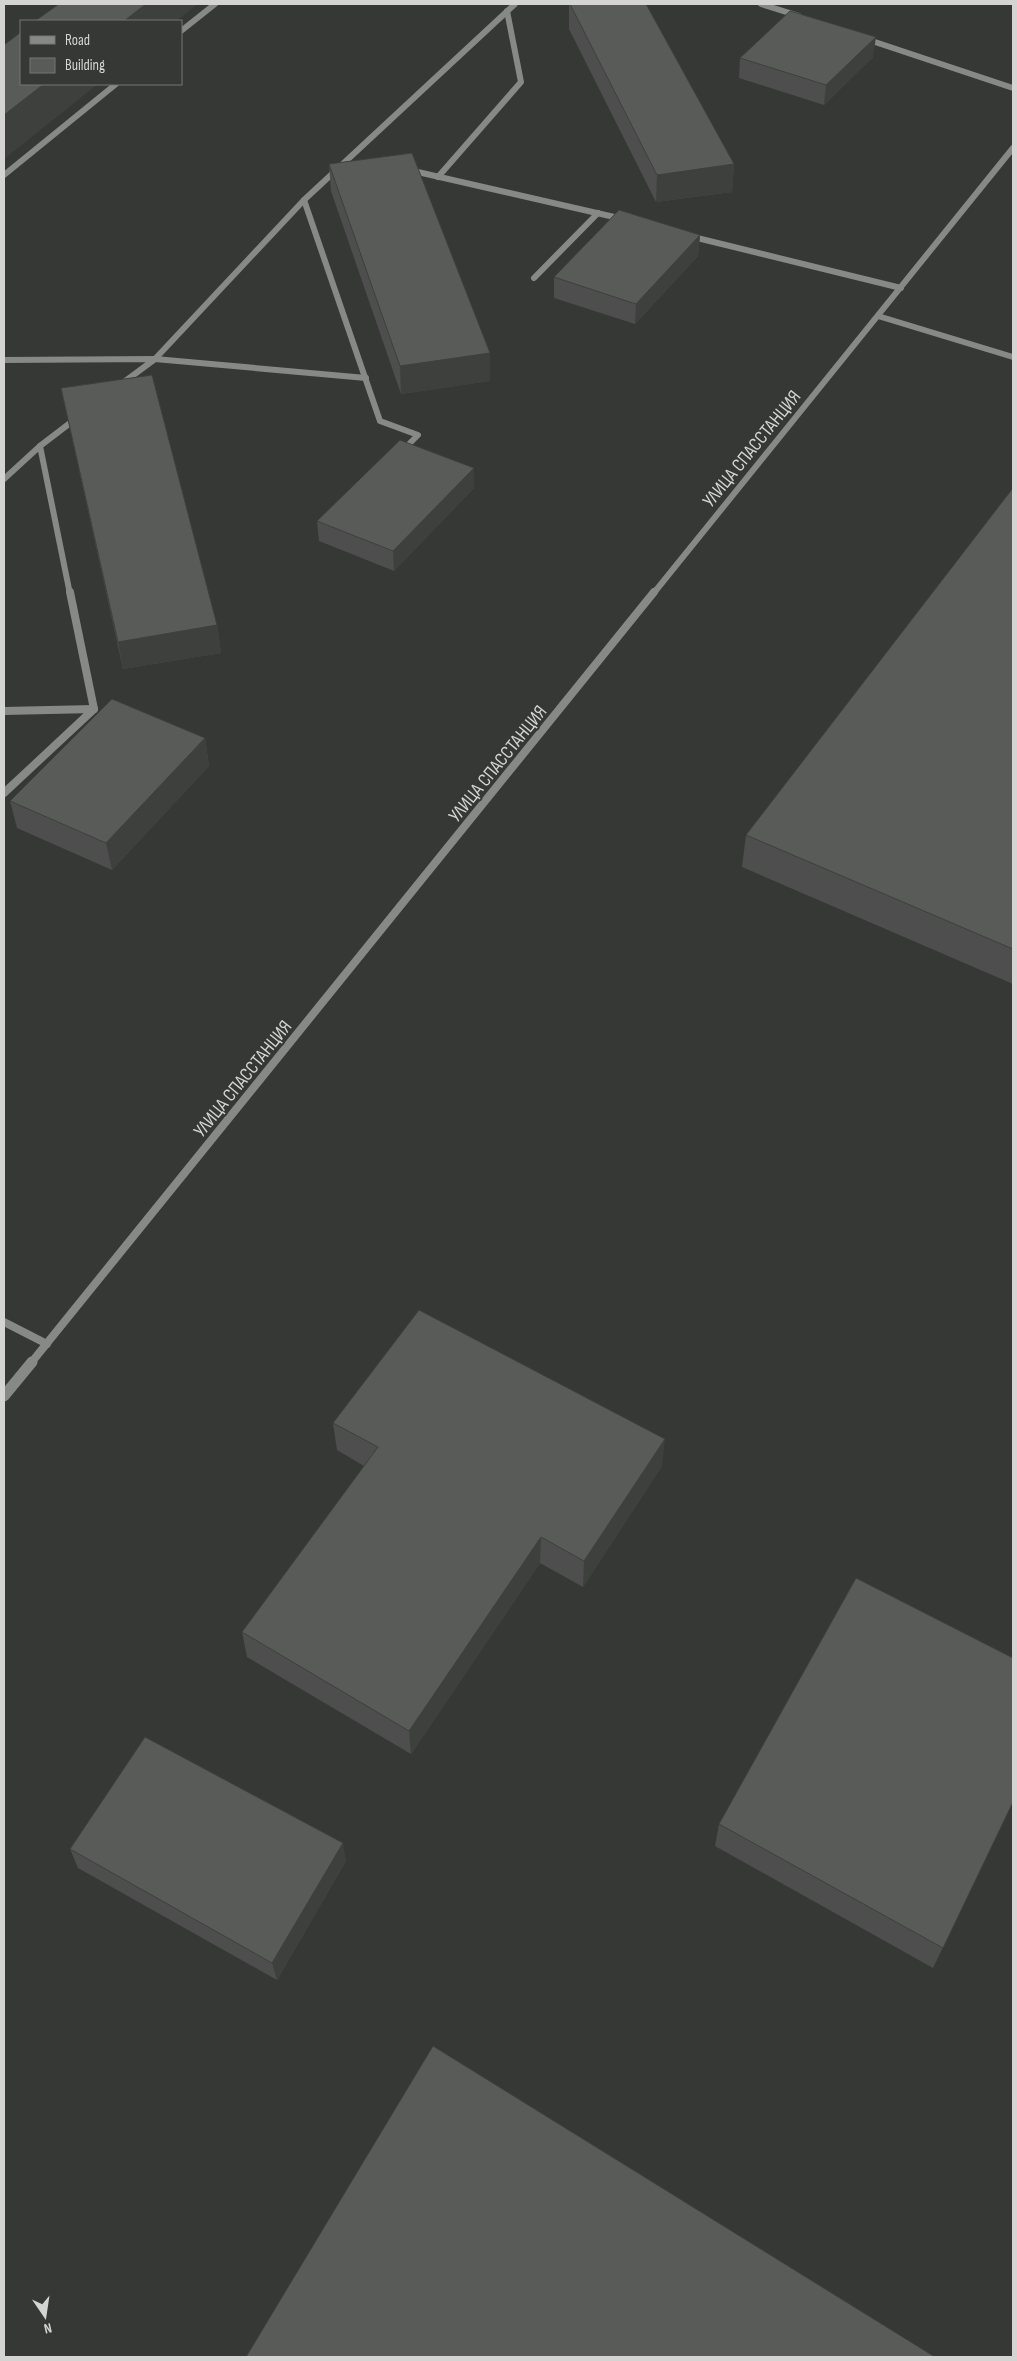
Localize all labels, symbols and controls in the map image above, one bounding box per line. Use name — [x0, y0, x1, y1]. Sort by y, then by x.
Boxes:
legend — [20, 20, 182, 85]
text: Road — [65, 31, 90, 50]
text: Building — [65, 56, 105, 75]
street label: УЛИЦА СПАССТАНЦИЯ — [698, 386, 806, 512]
street label: УЛИЦА СПАССТАНЦИЯ — [444, 701, 552, 827]
street label: УЛИЦА СПАССТАНЦИЯ — [189, 1016, 297, 1142]
north arrow — [20, 2291, 70, 2341]
text: N — [42, 2319, 53, 2337]

